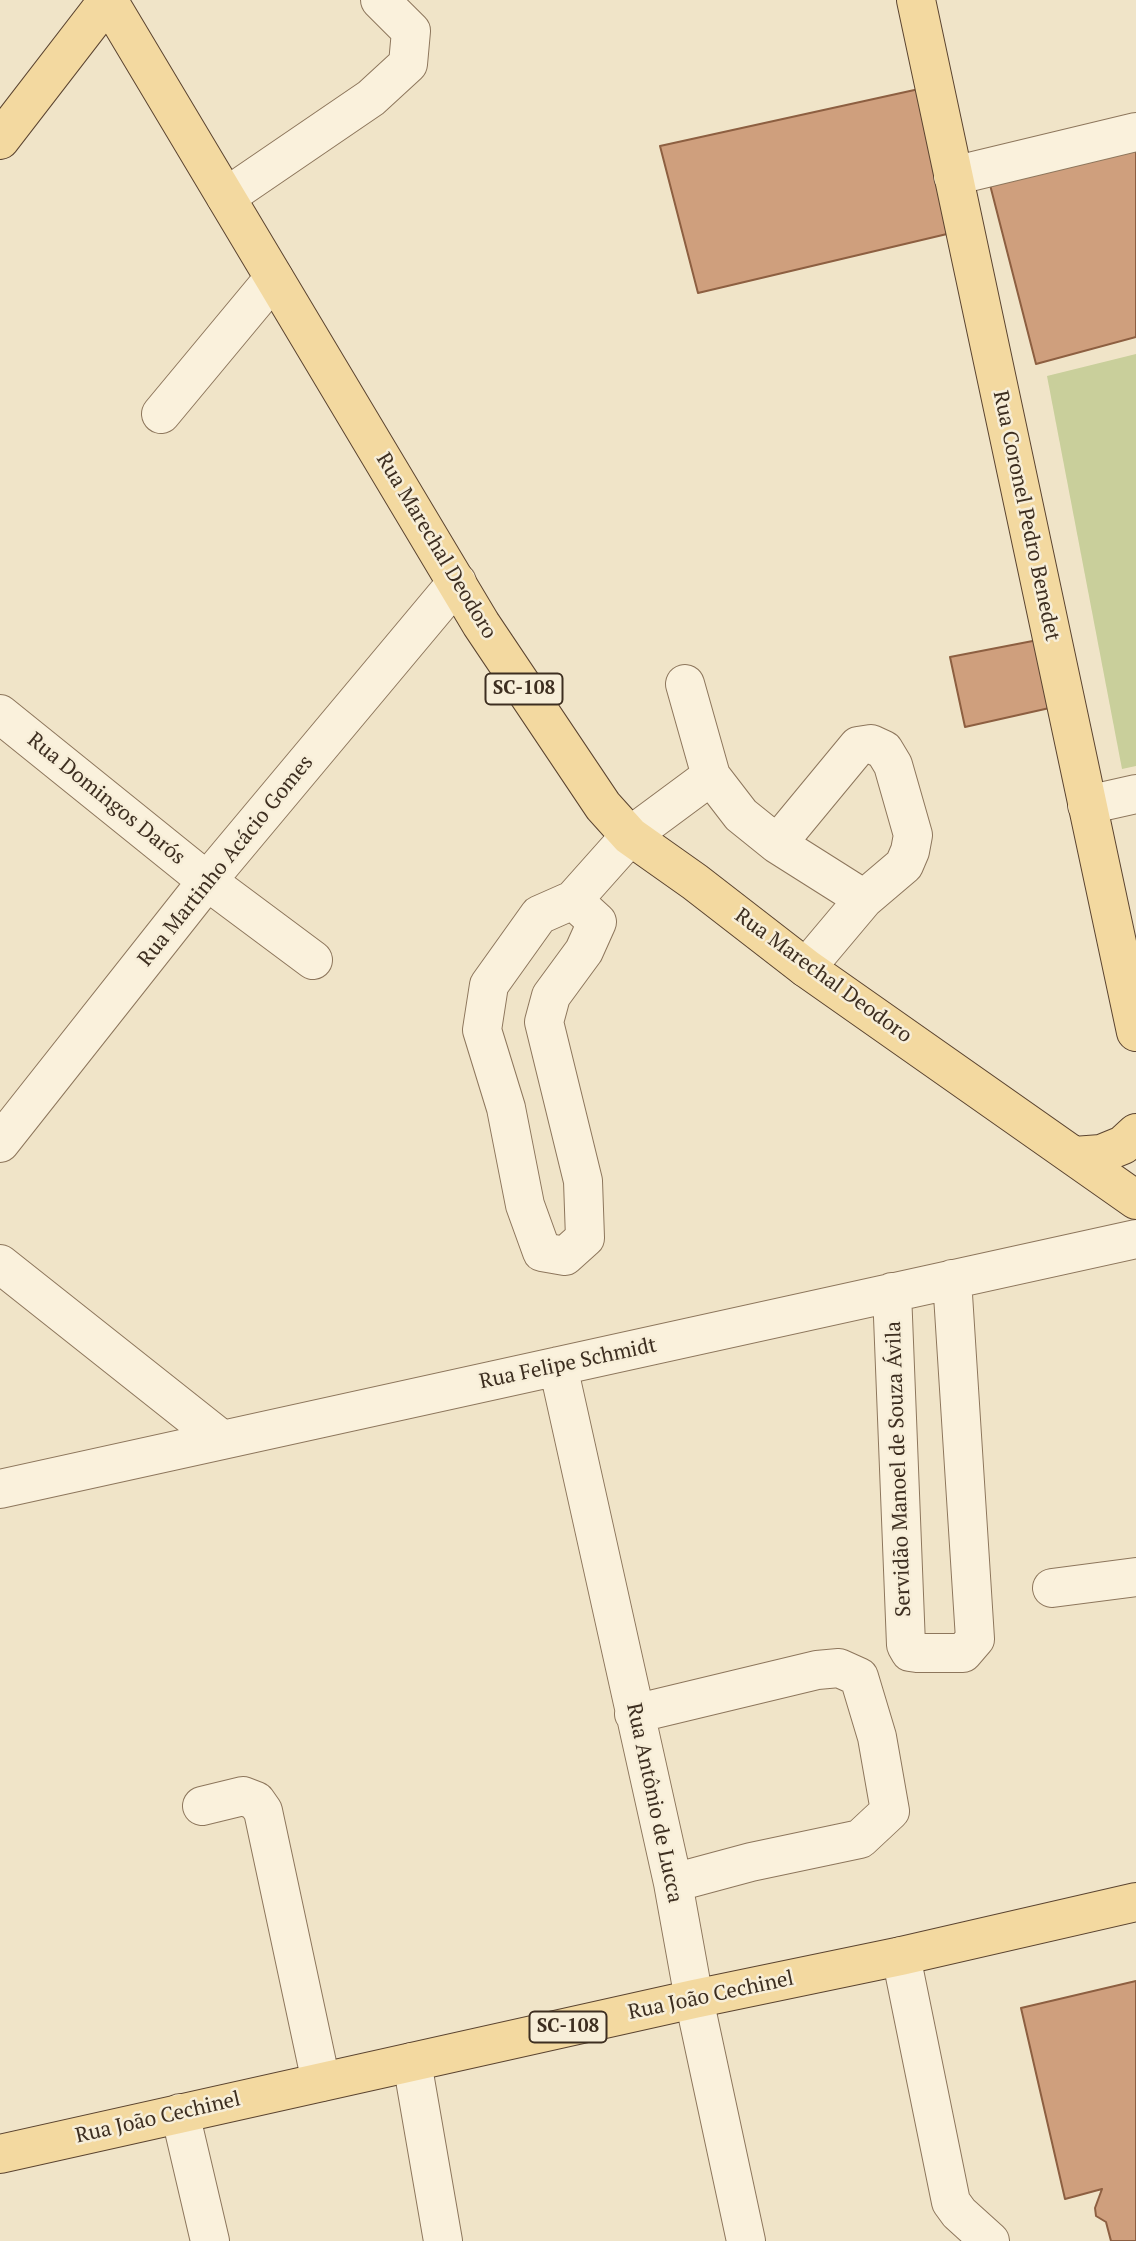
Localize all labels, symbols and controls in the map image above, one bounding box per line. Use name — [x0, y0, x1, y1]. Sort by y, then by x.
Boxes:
street label: Rua Coronel Pedro Benedet — [987, 389, 1065, 643]
street label: Rua Marechal Deodoro — [370, 448, 502, 644]
road number: SC-108 — [486, 674, 562, 704]
street label: Rua Domingos Darós — [22, 728, 190, 870]
street label: Rua Martinho Acácio Gomes — [133, 750, 319, 972]
street label: Rua Marechal Deodoro — [730, 903, 916, 1049]
street label: Servidão Manoel de Souza Ávila — [881, 1321, 917, 1617]
street label: Rua Felipe Schmidt — [477, 1333, 659, 1395]
street label: Rua Antônio de Lucca — [621, 1701, 687, 1905]
street label: Rua João Cechinel — [626, 1966, 796, 2026]
road number: SC-108 — [530, 2011, 606, 2042]
street label: Rua João Cechinel — [73, 2087, 243, 2149]

